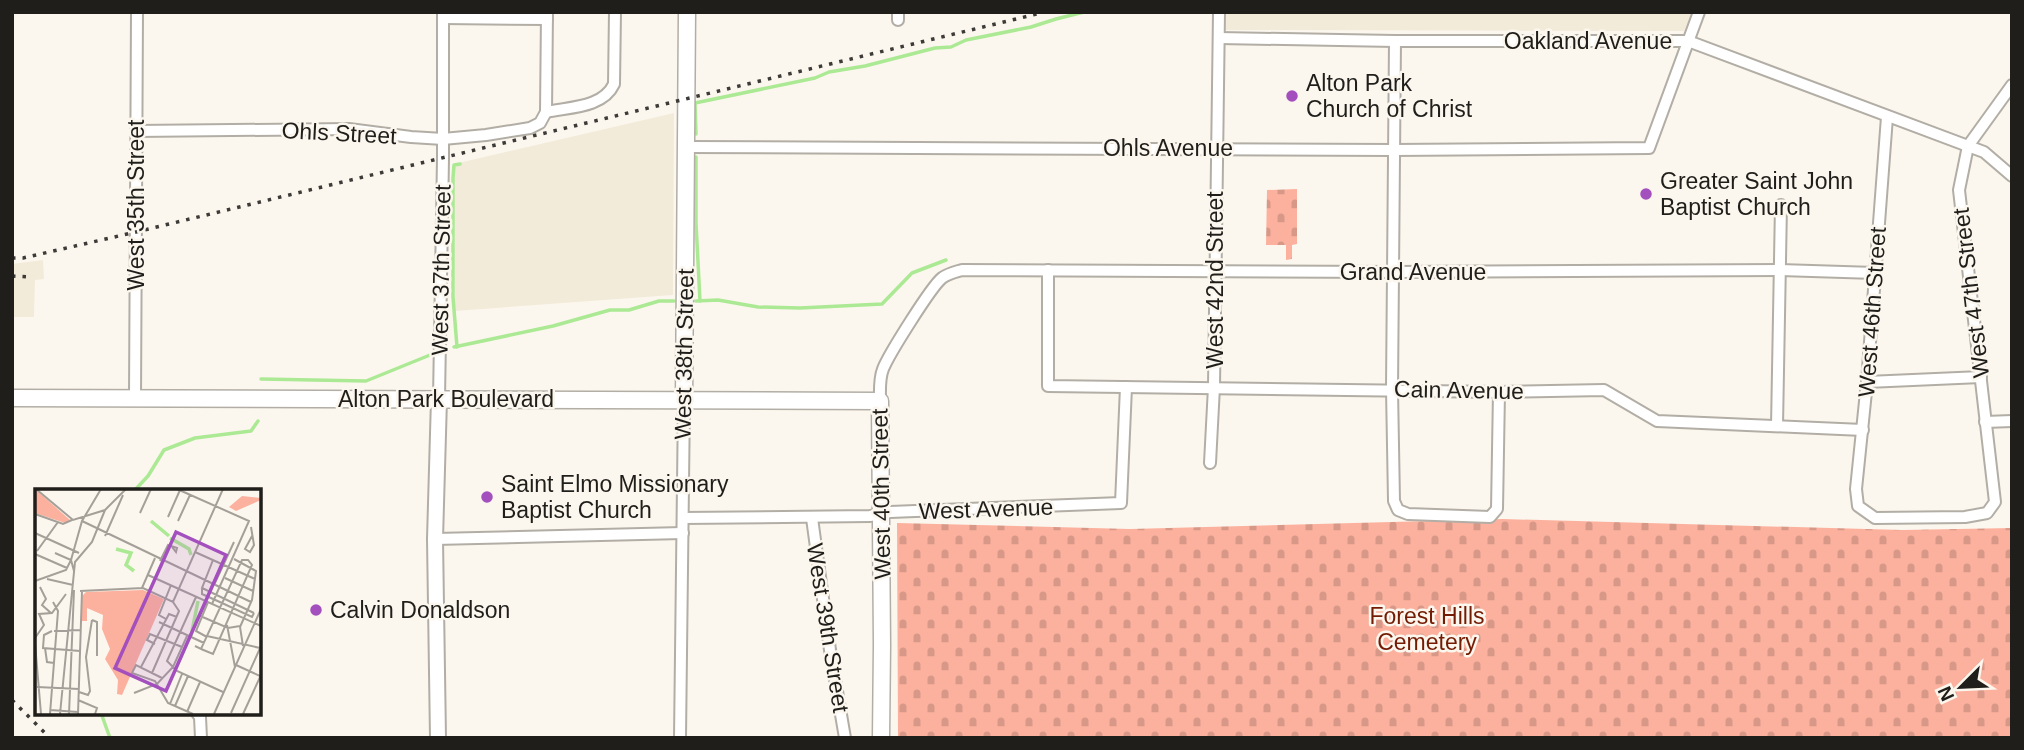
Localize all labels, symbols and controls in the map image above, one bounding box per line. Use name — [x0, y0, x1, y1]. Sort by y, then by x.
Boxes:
street label: Oakland Avenue — [1504, 28, 1672, 54]
place label: Alton Park Church of Christ — [1306, 70, 1473, 122]
marker: Alton Park Church of Christ — [1284, 88, 1300, 104]
street label: Ohls Street — [281, 117, 398, 149]
street label: West 35th Street — [123, 119, 149, 290]
street label: Ohls Avenue — [1103, 135, 1233, 161]
place label: Greater Saint John Baptist Church — [1660, 168, 1853, 220]
street label: West 37th Street — [427, 184, 455, 356]
marker: Greater Saint John Baptist Church — [1638, 186, 1654, 202]
street label: West 42nd Street — [1202, 191, 1228, 369]
street label: West 47th Street — [1948, 206, 1994, 379]
street label: West 46th Street — [1853, 225, 1891, 398]
street label: Grand Avenue — [1340, 259, 1486, 285]
street label: West 38th Street — [670, 268, 698, 440]
street label: Cain Avenue — [1394, 376, 1524, 404]
street label: Alton Park Boulevard — [338, 386, 554, 412]
street label: West 40th Street — [867, 408, 895, 580]
place label: Saint Elmo Missionary Baptist Church — [501, 471, 729, 523]
inset map — [35, 489, 261, 715]
marker: Saint Elmo Missionary Baptist Church — [479, 489, 495, 505]
street label: West Avenue — [918, 494, 1054, 524]
street label: West 39th Street — [802, 542, 854, 715]
place label: Calvin Donaldson — [330, 597, 510, 623]
marker: Calvin Donaldson — [308, 602, 324, 618]
park label: Forest Hills Cemetery — [1369, 603, 1485, 655]
north arrow — [1926, 652, 1996, 722]
text: N — [1934, 683, 1958, 704]

